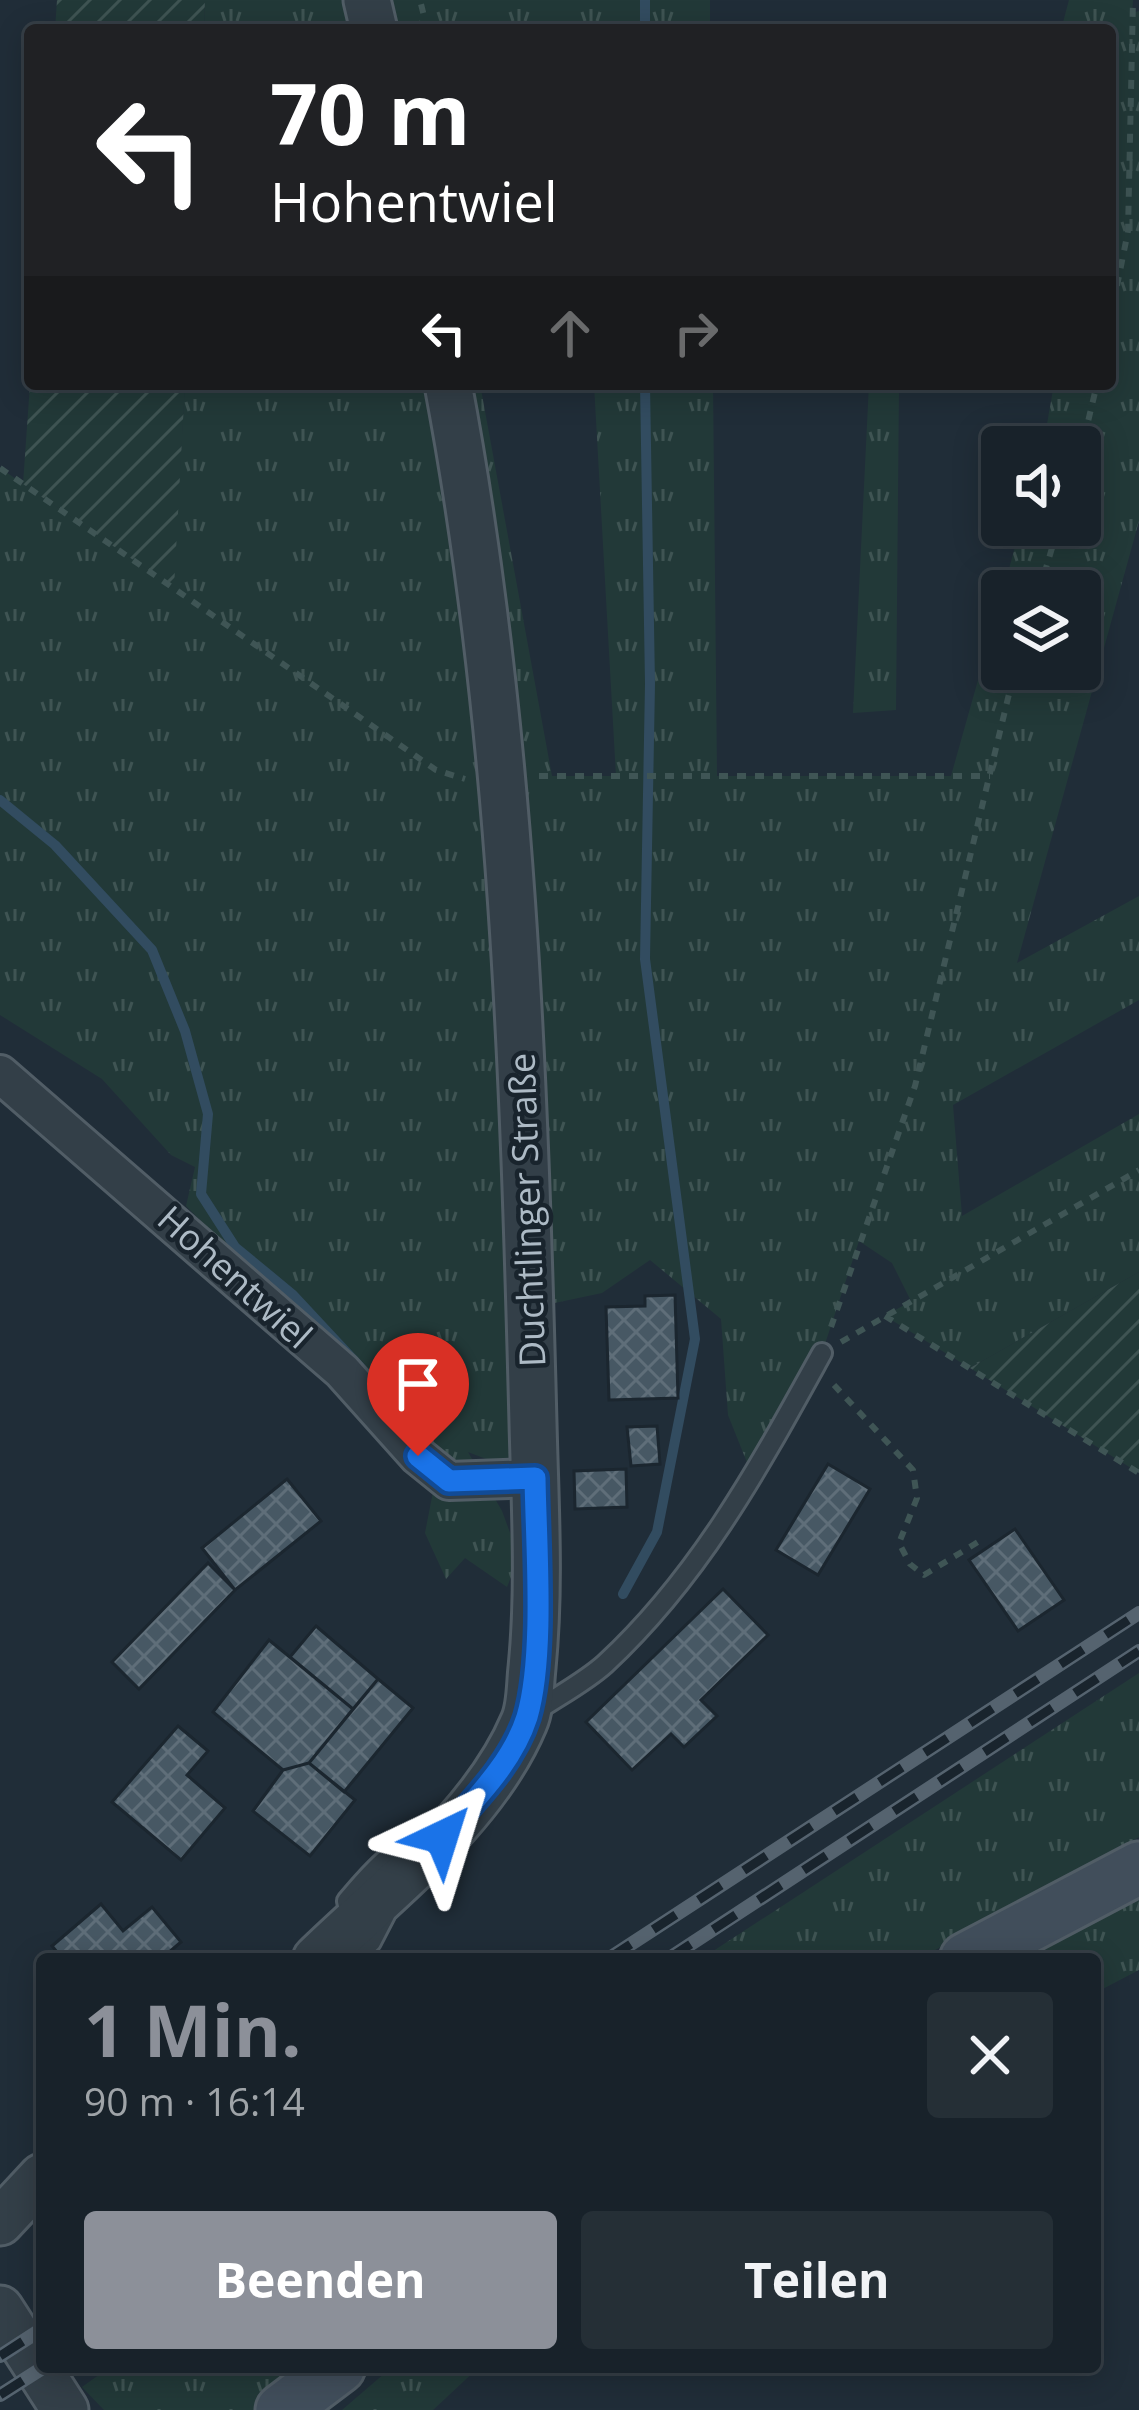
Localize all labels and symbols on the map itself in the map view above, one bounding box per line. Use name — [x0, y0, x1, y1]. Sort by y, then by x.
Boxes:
street label: Duchtlinger Straße — [497, 1052, 556, 1368]
street label: Hohentwiel — [148, 1194, 323, 1359]
pin — [367, 1333, 469, 1456]
position arrow — [379, 1774, 505, 1900]

